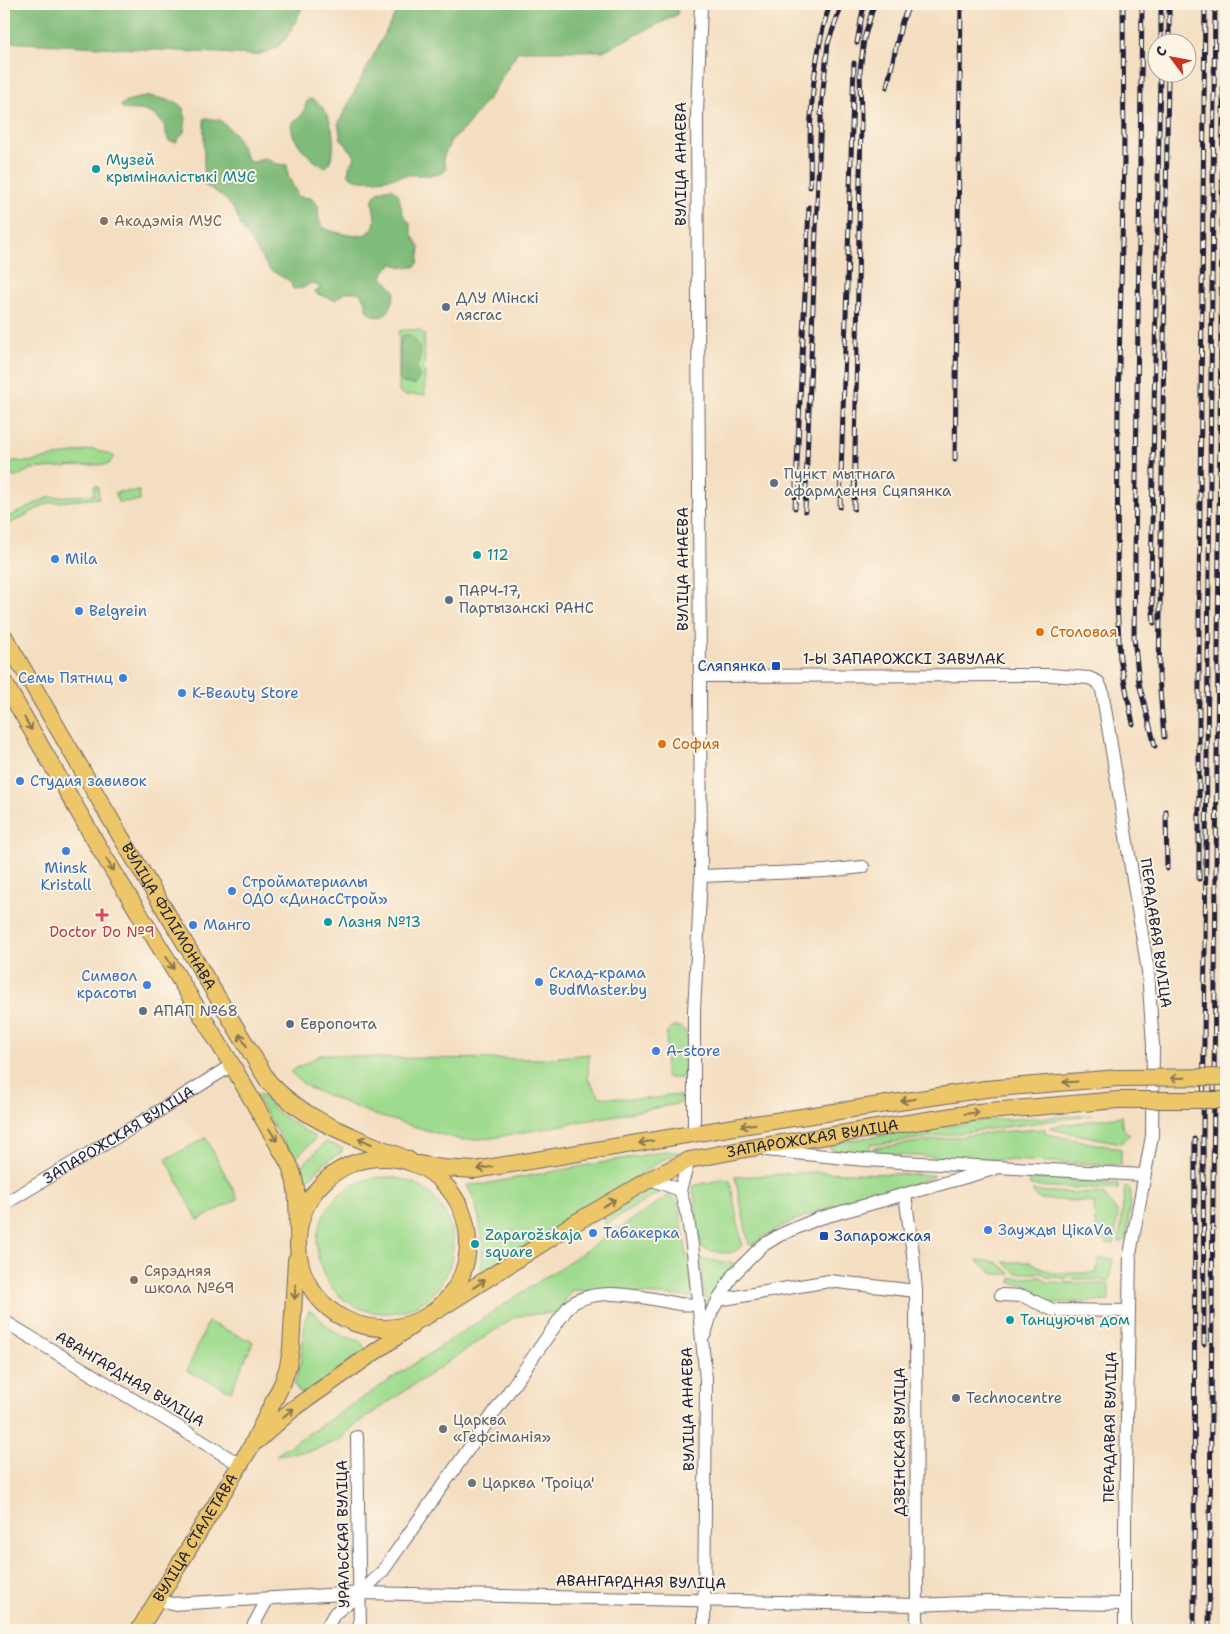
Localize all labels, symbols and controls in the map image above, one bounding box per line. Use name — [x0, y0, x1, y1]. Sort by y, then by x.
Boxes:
north arrow — [1148, 32, 1198, 82]
text: С — [1151, 43, 1171, 60]
street label: ВУЛІЦА АНАЕВА — [671, 102, 691, 226]
place label: Музей крыміналістыкі МУС — [106, 150, 256, 187]
marker: Музей крыміналістыкі МУС — [90, 163, 102, 175]
place label: Акадэмія МУС — [114, 211, 222, 231]
marker: Акадэмія МУС — [98, 215, 110, 227]
place label: ДЛУ Мінскі лясгас — [456, 288, 539, 325]
marker: ДЛУ Мінскі лясгас — [440, 301, 452, 313]
place label: Пункт мытнага афармлення Сцяпянка — [784, 464, 952, 501]
marker: Пункт мытнага афармлення Сцяпянка — [768, 477, 780, 489]
street label: ВУЛІЦА АНАЕВА — [673, 507, 693, 631]
place label: 112 — [487, 545, 509, 565]
place label: Mila — [65, 549, 98, 569]
marker: 112 — [471, 549, 483, 561]
marker: Mila — [49, 553, 61, 565]
place label: ПАРЧ-17, Партызанскі РАНС — [459, 581, 594, 618]
marker: ПАРЧ-17, Партызанскі РАНС — [443, 594, 455, 606]
place label: Belgrein — [89, 601, 147, 621]
marker: Belgrein — [73, 605, 85, 617]
place label: Столовая — [1050, 622, 1117, 642]
marker: Столовая — [1034, 626, 1046, 638]
street label: 1-Ы ЗАПАРОЖСКІ ЗАВУЛАК — [803, 649, 1006, 669]
place label: Сляпянка — [698, 656, 767, 676]
marker: Сляпянка — [770, 660, 782, 672]
place label: Семь Пятниц — [18, 668, 113, 688]
marker: Семь Пятниц — [117, 672, 129, 684]
place label: K-Beauty Store — [192, 683, 299, 703]
marker: K-Beauty Store — [176, 687, 188, 699]
one-way arrow — [23, 717, 33, 732]
place label: София — [672, 734, 720, 754]
marker: София — [656, 738, 668, 750]
place label: Студия завивок — [30, 771, 147, 791]
marker: Студия завивок — [14, 775, 26, 787]
street label: ВУЛІЦА ФІЛІМОНАВА — [117, 839, 221, 993]
marker: Minsk Kristall — [60, 845, 72, 857]
one-way arrow — [105, 857, 115, 871]
street label: ПЕРАДАВАЯ ВУЛІЦА — [1136, 857, 1176, 1009]
place label: Minsk Kristall — [40, 858, 92, 895]
place label: Стройматериалы ОДО «ДинасСтрой» — [242, 872, 388, 909]
marker: Стройматериалы ОДО «ДинасСтрой» — [226, 885, 238, 897]
marker: Doctor Do №9 — [96, 909, 108, 921]
place label: Лазня №13 — [338, 912, 421, 932]
place label: Манго — [203, 915, 251, 935]
marker: Лазня №13 — [322, 916, 334, 928]
marker: Манго — [187, 919, 199, 931]
place label: Doctor Do №9 — [49, 922, 155, 942]
one-way arrow — [166, 956, 176, 970]
place label: Склад-крама BudMaster.by — [549, 963, 647, 1000]
place label: Символ красоты — [77, 966, 138, 1003]
marker: Склад-крама BudMaster.by — [533, 976, 545, 988]
marker: Символ красоты — [141, 979, 153, 991]
place label: АПАП №68 — [153, 1001, 238, 1021]
marker: АПАП №68 — [137, 1005, 149, 1017]
place label: Европочта — [300, 1014, 377, 1034]
marker: Европочта — [284, 1018, 296, 1030]
one-way arrow — [237, 1033, 247, 1047]
place label: А-store — [666, 1041, 720, 1061]
marker: А-store — [650, 1045, 662, 1057]
one-way arrow — [1170, 1073, 1186, 1082]
one-way arrow — [1062, 1077, 1078, 1087]
street label: ЗАПАРОЖСКАЯ ВУЛІЦА — [39, 1081, 198, 1188]
one-way arrow — [901, 1096, 917, 1106]
one-way arrow — [964, 1107, 980, 1117]
street label: ЗАПАРОЖСКАЯ ВУЛІЦА — [725, 1115, 900, 1162]
one-way arrow — [740, 1120, 756, 1130]
one-way arrow — [268, 1127, 278, 1142]
one-way arrow — [358, 1135, 373, 1145]
one-way arrow — [638, 1138, 654, 1148]
one-way arrow — [478, 1164, 494, 1174]
one-way arrow — [601, 1197, 615, 1207]
place label: Заужды ЦікаVа — [998, 1220, 1113, 1240]
place label: Табакерка — [603, 1223, 680, 1243]
marker: Заужды ЦікаVа — [982, 1224, 994, 1236]
place label: Zaparožskaja square — [485, 1225, 583, 1262]
place label: Запарожская — [834, 1226, 931, 1246]
marker: Табакерка — [587, 1227, 599, 1239]
marker: Запарожская — [818, 1230, 830, 1242]
marker: Zaparožskaja square — [469, 1238, 481, 1250]
place label: Сярэдняя школа №69 — [144, 1261, 235, 1298]
marker: Сярэдняя школа №69 — [128, 1274, 140, 1286]
one-way arrow — [471, 1279, 485, 1289]
one-way arrow — [290, 1284, 299, 1300]
place label: Танцуючы дом — [1020, 1310, 1130, 1330]
marker: Танцуючы дом — [1004, 1314, 1016, 1326]
street label: АВАНГАРДНАЯ ВУЛІЦА — [52, 1327, 208, 1432]
street label: ВУЛІЦА АНАЕВА — [677, 1347, 699, 1471]
street label: ПЕРАДАВАЯ ВУЛІЦА — [1099, 1351, 1121, 1503]
street label: ДЗВІНСКАЯ ВУЛІЦА — [890, 1367, 910, 1517]
place label: Technocentre — [966, 1388, 1062, 1408]
marker: Technocentre — [950, 1392, 962, 1404]
one-way arrow — [282, 1408, 295, 1419]
place label: Царква «Гефсіманія» — [453, 1410, 551, 1447]
marker: Царква «Гефсіманія» — [437, 1423, 449, 1435]
street label: УРАЛЬСКАЯ ВУЛІЦА — [332, 1460, 354, 1608]
street label: ВУЛІЦА СТАЛЕТАВА — [148, 1470, 242, 1606]
place label: Царква 'Троіца' — [482, 1473, 595, 1493]
marker: Царква 'Троіца' — [466, 1477, 478, 1489]
street label: АВАНГАРДНАЯ ВУЛІЦА — [556, 1571, 727, 1593]

